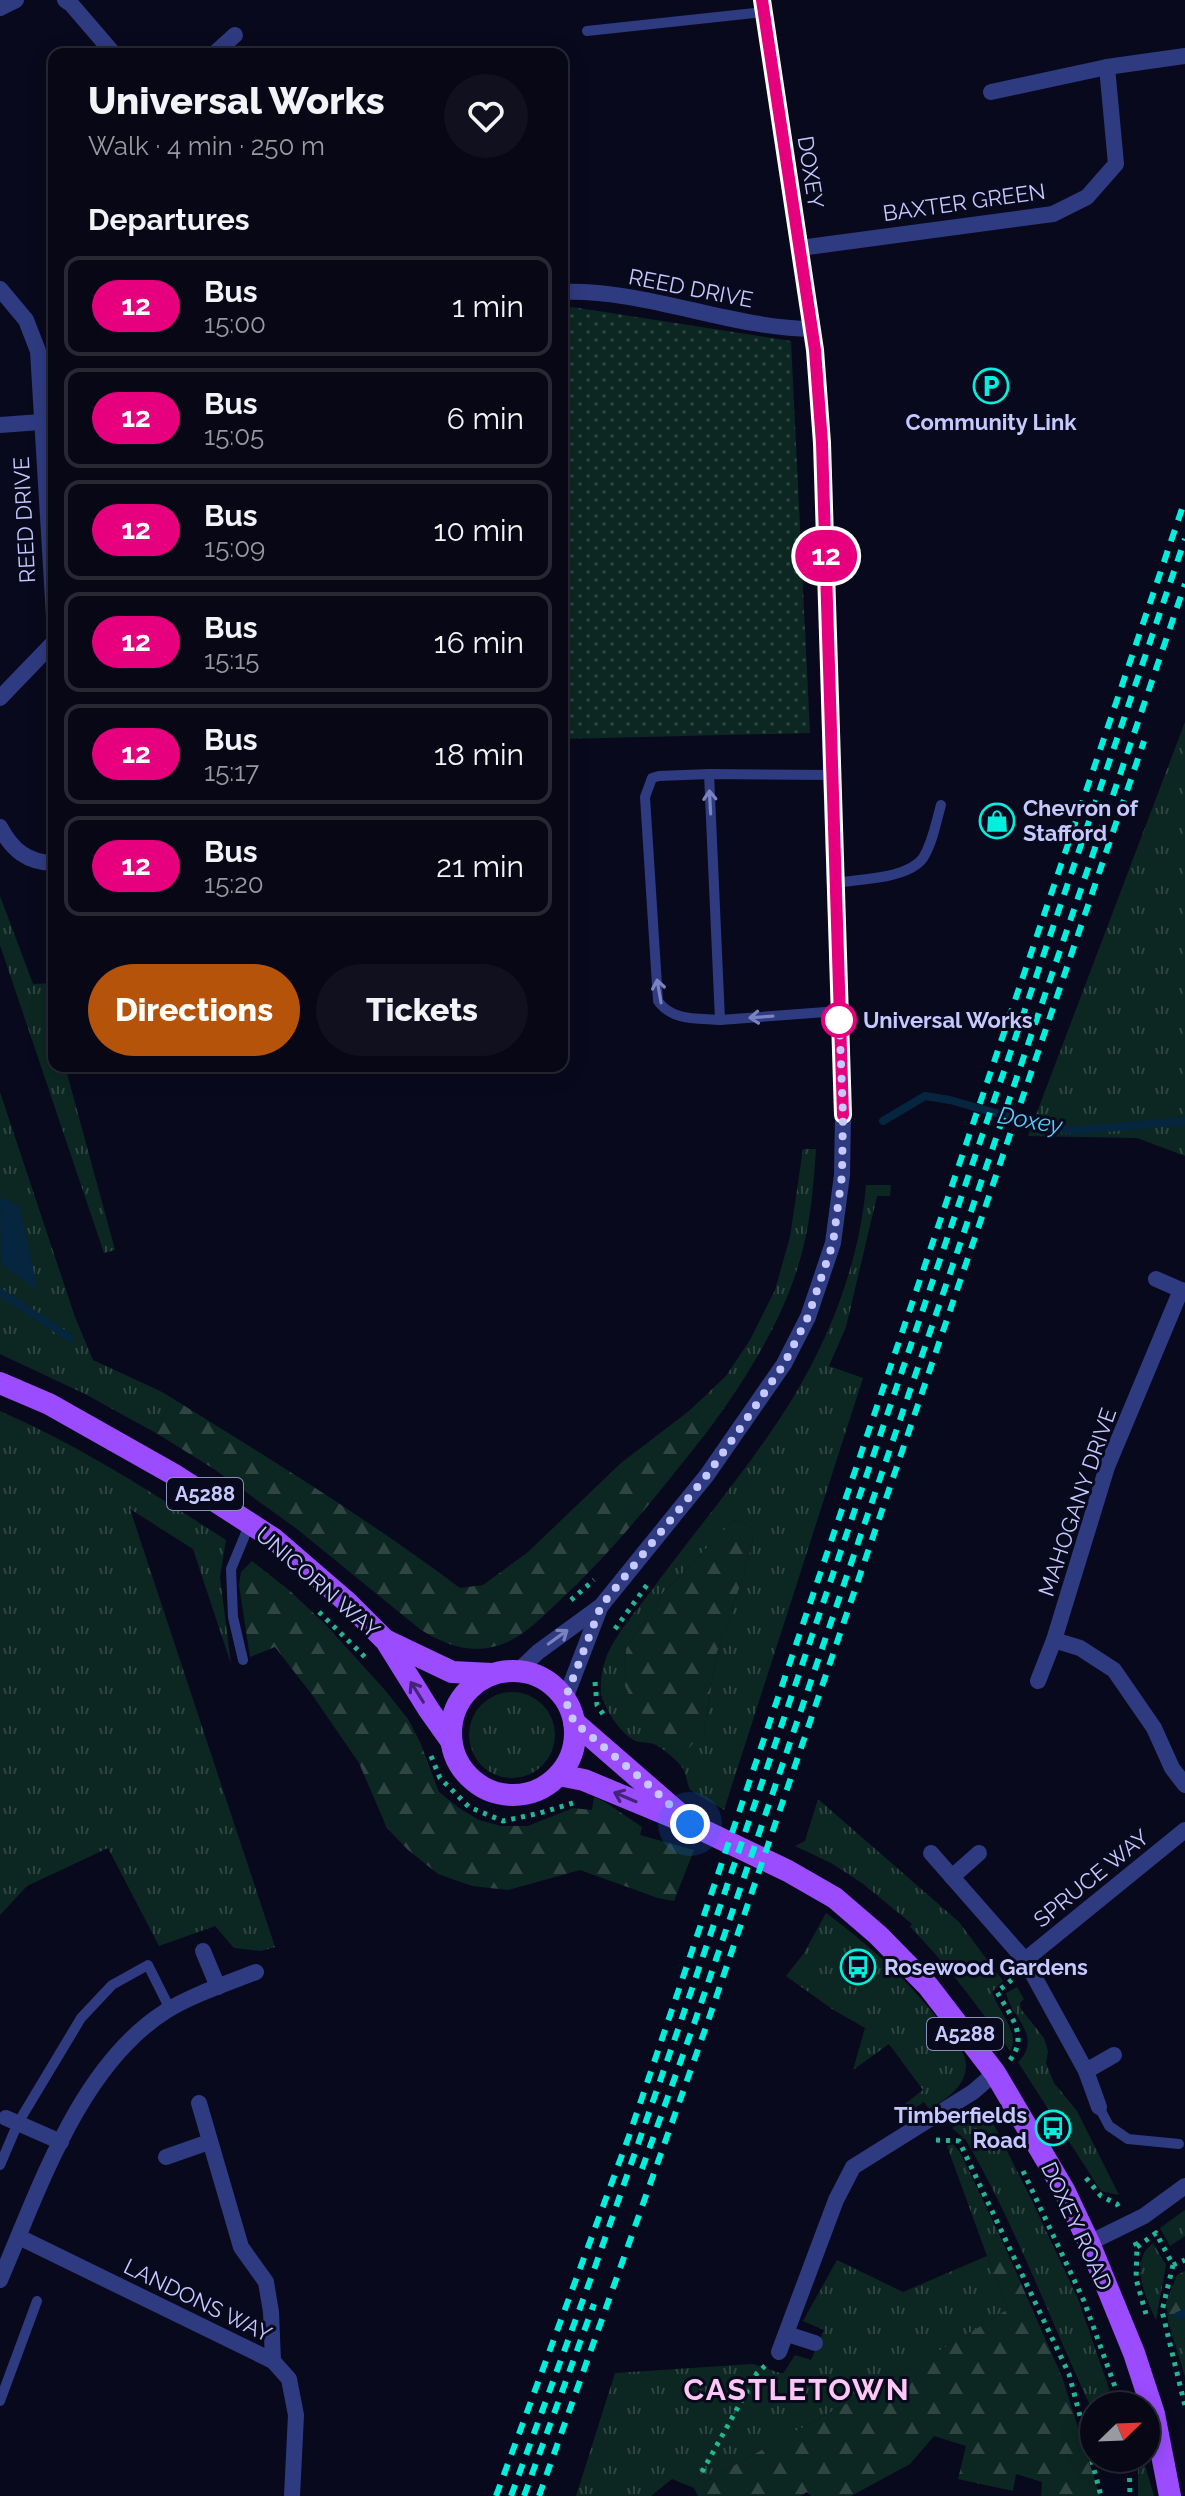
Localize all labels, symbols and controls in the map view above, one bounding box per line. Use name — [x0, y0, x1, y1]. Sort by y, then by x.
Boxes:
button: heart — [444, 74, 528, 158]
text: Universal Works — [88, 78, 385, 123]
text: Walk · 4 min · 250 m — [88, 131, 325, 161]
street label: DOXEY — [792, 134, 830, 210]
street label: BAXTER GREEN — [881, 178, 1047, 226]
text: Departures — [88, 202, 250, 237]
street label: REED DRIVE — [626, 263, 756, 313]
text: Bus — [204, 274, 258, 309]
text: 12 — [121, 289, 151, 322]
text: 1 min — [452, 289, 524, 324]
text: 15:00 — [204, 309, 266, 339]
parking icon: Community Link — [972, 367, 1010, 405]
text: Bus — [204, 386, 258, 421]
text: 12 — [121, 401, 151, 434]
text: 6 min — [447, 401, 524, 436]
place label: Community Link — [905, 409, 1077, 435]
text: 15:05 — [204, 421, 264, 451]
street label: REED DRIVE — [8, 456, 40, 584]
text: Bus — [204, 498, 258, 533]
text: 12 — [121, 513, 151, 546]
text: 10 min — [434, 513, 524, 548]
line badge: 12 — [790, 530, 862, 582]
text: 15:09 — [204, 533, 265, 563]
text: 12 — [811, 539, 841, 572]
text: Bus — [204, 610, 258, 645]
text: 12 — [121, 625, 151, 658]
text: 16 min — [434, 625, 524, 660]
text: 15:15 — [204, 645, 259, 675]
text: Bus — [204, 722, 258, 757]
text: 12 — [121, 737, 151, 770]
text: 18 min — [434, 737, 524, 772]
text: 15:17 — [204, 757, 259, 787]
one-way arrow — [702, 789, 717, 816]
place label: Chevron of Stafford — [1023, 795, 1139, 846]
shop icon: Chevron of Stafford — [978, 802, 1016, 840]
text: Bus — [204, 834, 258, 869]
text: 12 — [121, 849, 151, 882]
text: 21 min — [436, 849, 524, 884]
text: 15:20 — [204, 869, 264, 899]
button: Directions — [88, 964, 300, 1056]
button: Tickets — [316, 964, 528, 1056]
one-way arrow — [650, 979, 665, 1005]
marker: Universal Works — [822, 1003, 856, 1037]
place label: Universal Works — [863, 1007, 1033, 1033]
one-way arrow — [748, 1010, 775, 1025]
water label: Doxey — [995, 1100, 1066, 1140]
street label: MAHOGANY DRIVE — [1033, 1404, 1121, 1600]
road number: A5288 — [167, 1478, 243, 1510]
street label: UNICORN WAY — [251, 1521, 385, 1643]
one-way arrow — [547, 1629, 568, 1646]
one-way arrow — [409, 1681, 425, 1704]
one-way arrow — [613, 1789, 638, 1804]
your location — [670, 1804, 710, 1844]
street label: SPRUCE WAY — [1028, 1824, 1154, 1932]
bus stop icon: Rosewood Gardens — [839, 1948, 877, 1986]
place label: Rosewood Gardens — [884, 1954, 1088, 1980]
road number: A5288 — [927, 2018, 1003, 2050]
place label: Timberfields Road — [894, 2102, 1027, 2153]
bus stop icon: Timberfields Road — [1034, 2109, 1072, 2147]
street label: DOXEY ROAD — [1036, 2158, 1118, 2294]
street label: LANDONS WAY — [120, 2253, 276, 2347]
district label: CASTLETOWN — [683, 2372, 911, 2407]
north arrow — [1080, 2392, 1160, 2472]
map controls — [1080, 2392, 1160, 2472]

